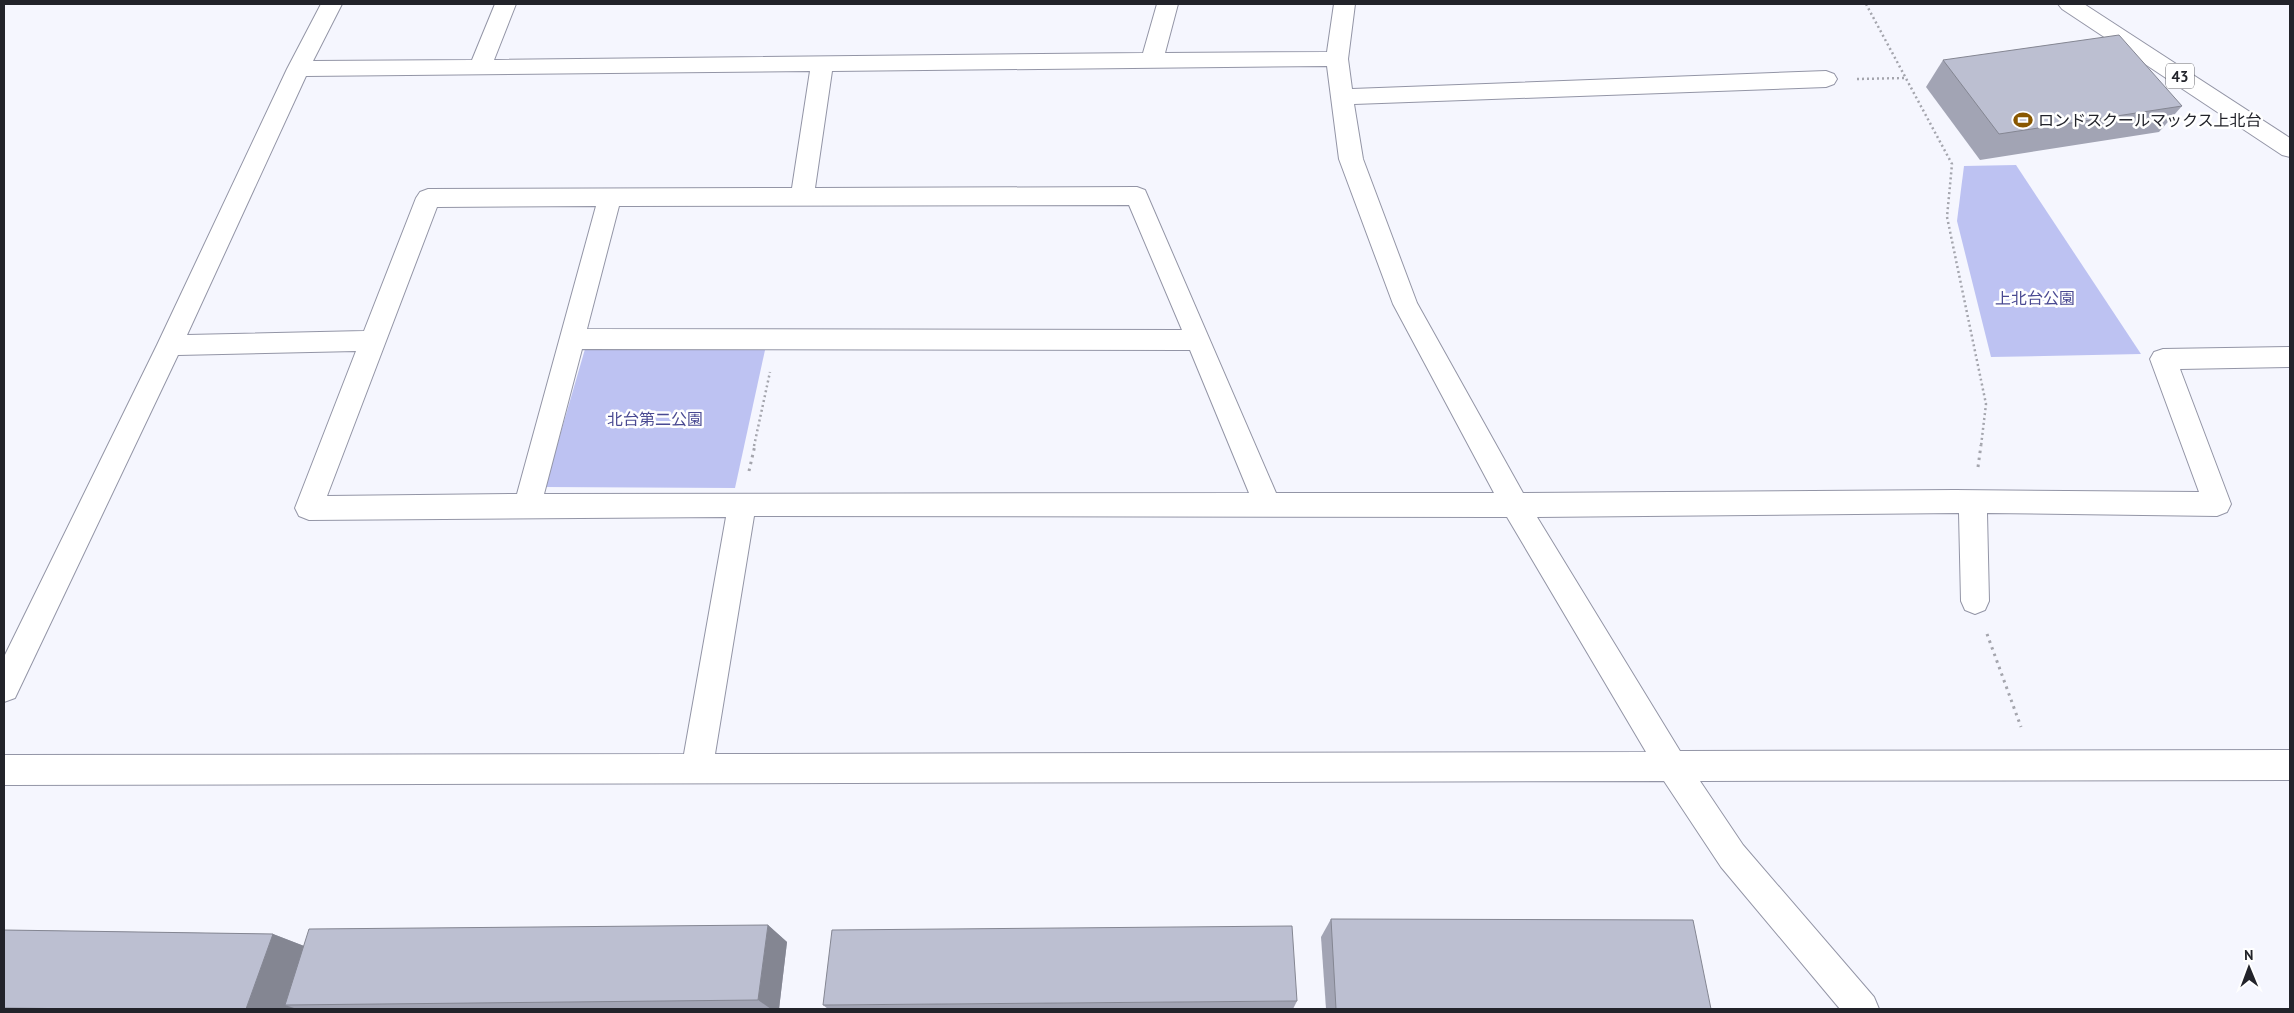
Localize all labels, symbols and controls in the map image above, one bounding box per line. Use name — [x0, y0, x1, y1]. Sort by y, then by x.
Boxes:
road number: 43 — [2166, 64, 2194, 88]
sports icon: ロンドスクールマックス上北台 — [2012, 109, 2034, 131]
place label: ロンドスクールマックス上北台 — [2038, 110, 2262, 130]
park label: 上北台公園 — [1995, 288, 2075, 308]
park label: 北台第二公園 — [607, 409, 703, 429]
north arrow — [2224, 943, 2274, 993]
text: N — [2244, 946, 2254, 964]

